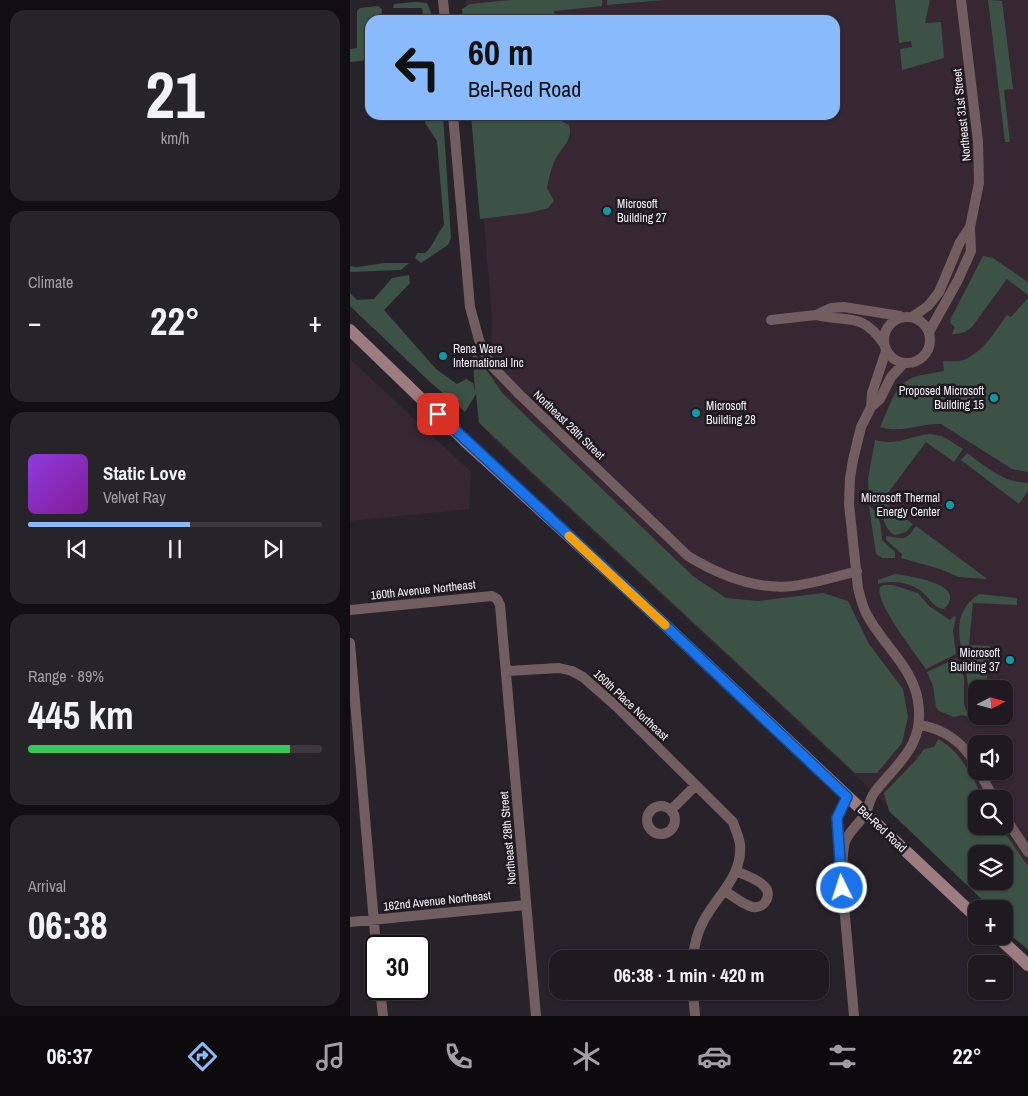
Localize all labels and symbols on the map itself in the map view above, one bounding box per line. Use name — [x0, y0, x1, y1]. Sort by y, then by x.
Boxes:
street label: Northeast 31st Street — [949, 68, 975, 162]
place label: Microsoft Building 27 — [617, 196, 667, 226]
marker: Microsoft Building 27 — [601, 205, 613, 217]
place label: Rena Ware International Inc — [453, 341, 524, 371]
marker: Rena Ware International Inc — [437, 350, 449, 362]
place label: Proposed Microsoft Building 15 — [899, 383, 985, 413]
street label: Northeast 28th Street — [530, 387, 608, 463]
marker: Proposed Microsoft Building 15 — [988, 392, 1000, 404]
pin — [417, 393, 459, 435]
place label: Microsoft Building 28 — [706, 398, 756, 428]
marker: Microsoft Building 28 — [690, 407, 702, 419]
place label: Microsoft Thermal Energy Center — [861, 490, 941, 520]
marker: Microsoft Thermal Energy Center — [944, 499, 956, 511]
street label: 160th Avenue Northeast — [370, 577, 477, 603]
place label: Microsoft Building 37 — [950, 645, 1001, 675]
marker: Microsoft Building 37 — [1004, 654, 1016, 666]
street label: 160th Place Northeast — [590, 666, 672, 744]
north arrow — [968, 680, 1012, 725]
street label: Northeast 28th Street — [496, 790, 520, 885]
street label: Bel-Red Road — [854, 802, 910, 856]
position arrow — [815, 861, 867, 913]
street label: 162nd Avenue Northeast — [382, 887, 492, 915]
speed limit sign: 30 — [365, 935, 430, 1000]

